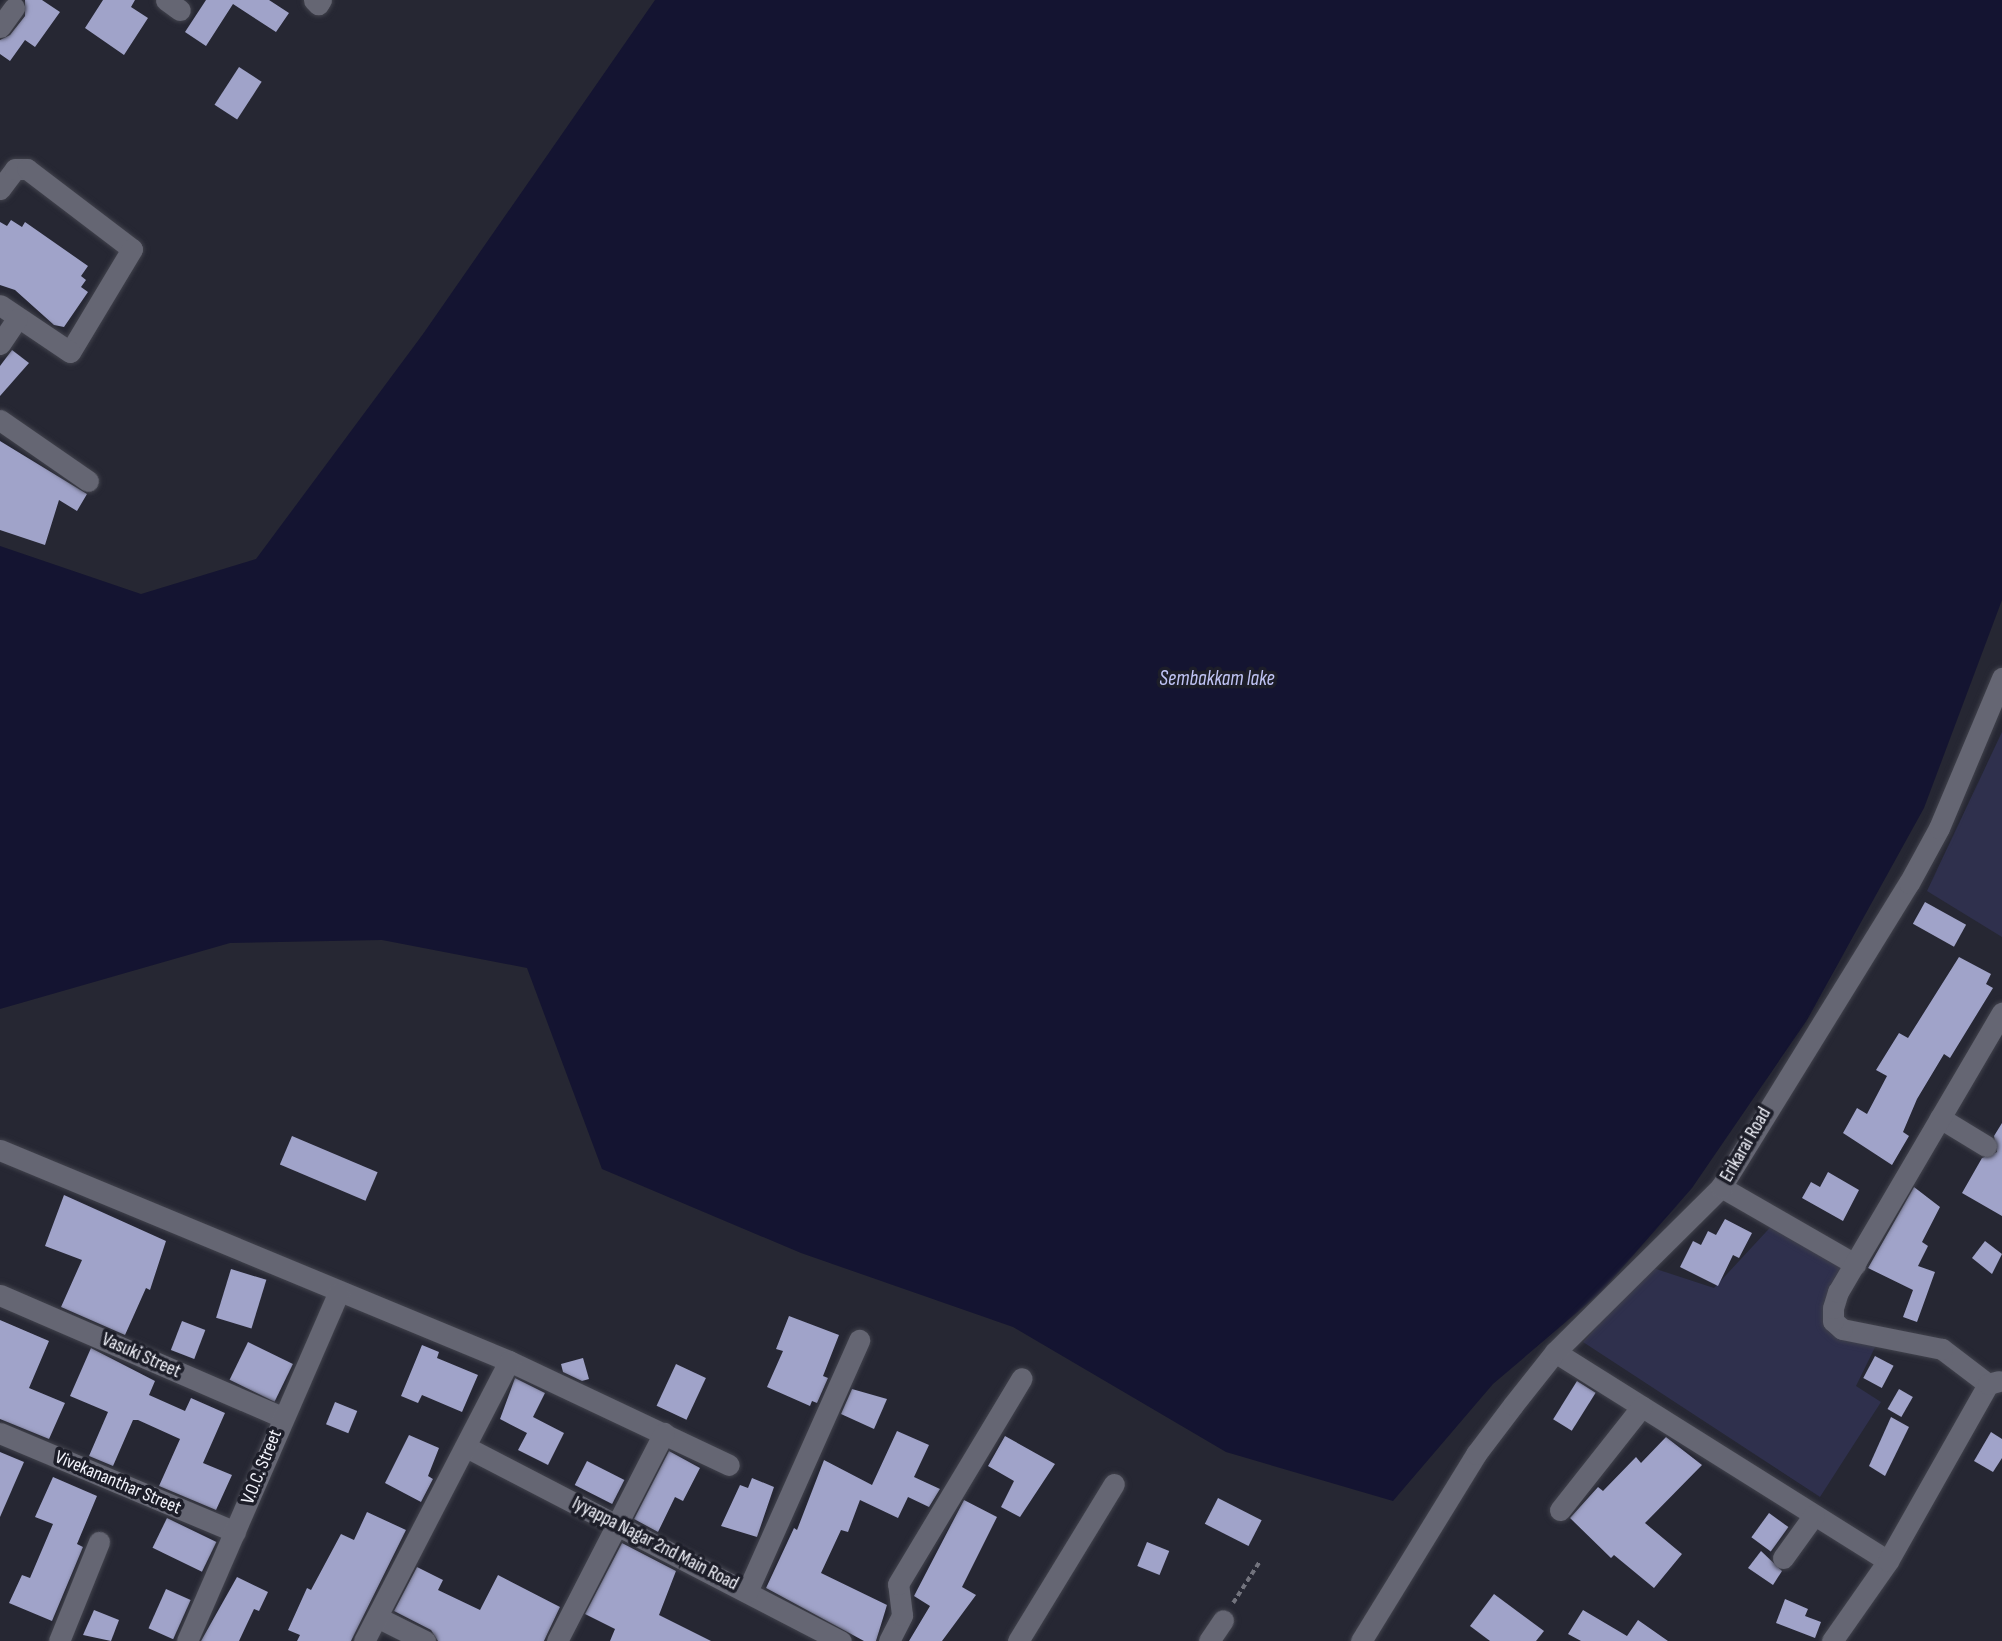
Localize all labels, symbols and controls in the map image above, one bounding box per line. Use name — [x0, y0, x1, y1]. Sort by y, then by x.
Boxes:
water label: Sembakkam lake — [1159, 666, 1275, 692]
street label: Erikarai Road — [1716, 1104, 1776, 1186]
street label: Vasuki Street — [98, 1329, 184, 1383]
street label: V.O.C. Street — [237, 1427, 287, 1507]
street label: Vivekananthar Street — [51, 1446, 185, 1520]
street label: Iyyappa Nagar 2nd Main Road — [568, 1492, 742, 1596]

